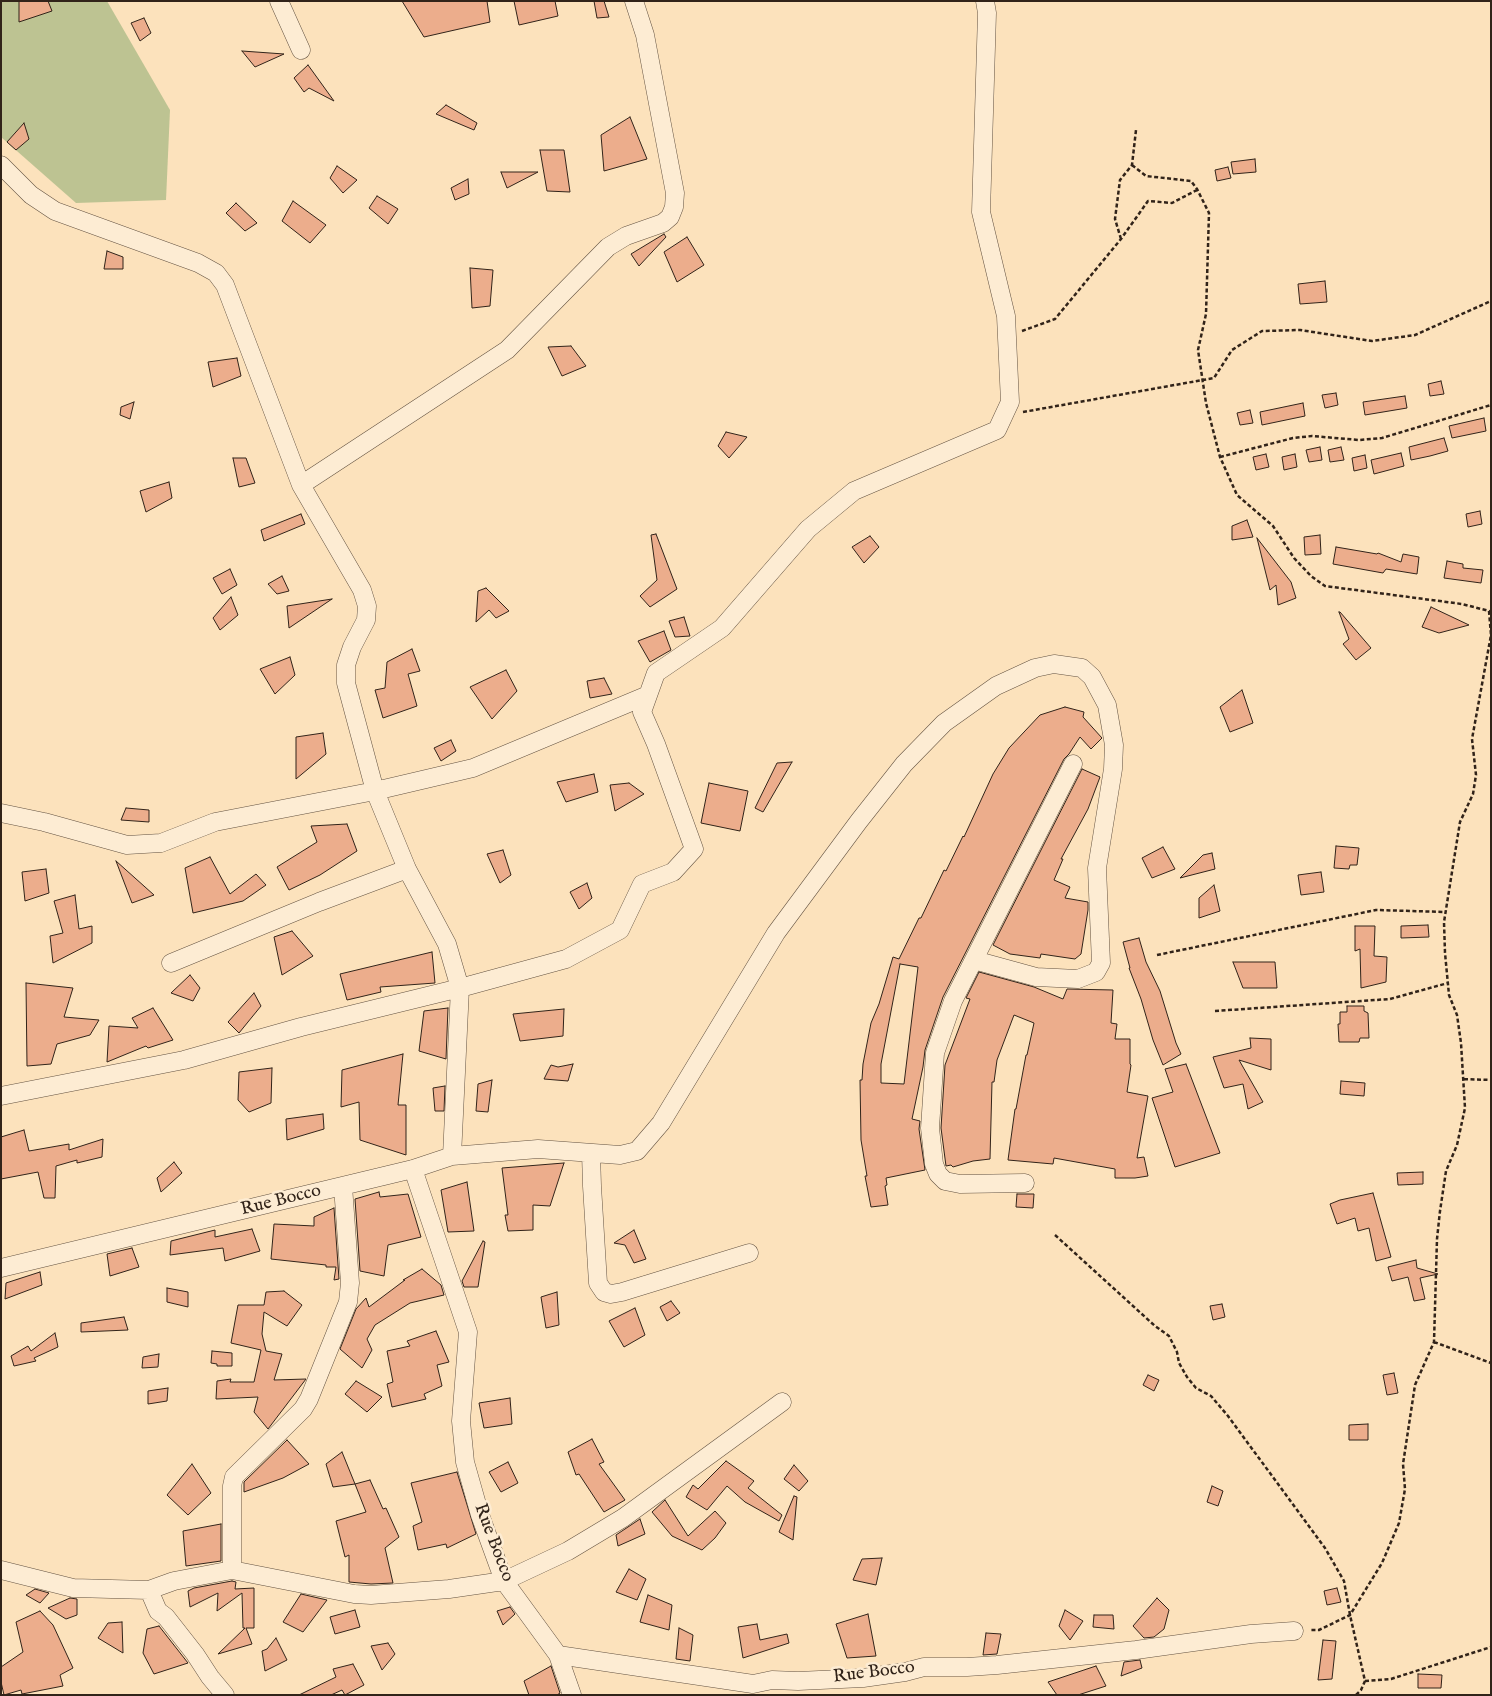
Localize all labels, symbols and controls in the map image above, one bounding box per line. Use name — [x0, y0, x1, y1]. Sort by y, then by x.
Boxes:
street label: Rue Bocco — [239, 1181, 323, 1221]
street label: Rue Bocco — [468, 1501, 518, 1585]
street label: Rue Bocco — [832, 1657, 916, 1689]

